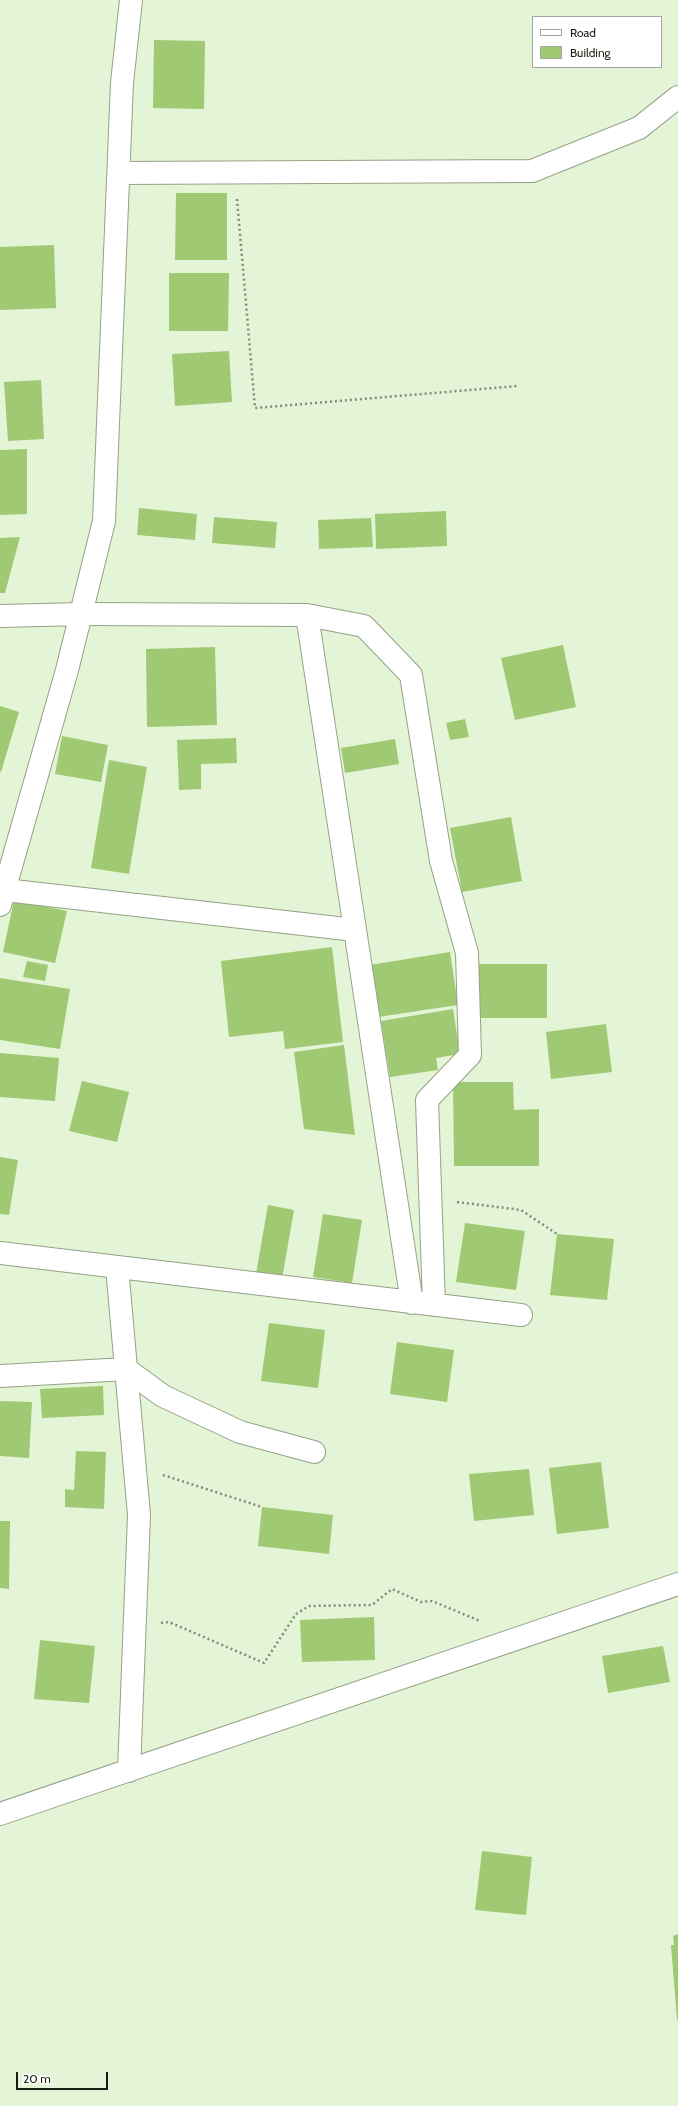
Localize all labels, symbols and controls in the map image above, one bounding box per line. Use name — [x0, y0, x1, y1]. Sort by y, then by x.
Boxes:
legend — [532, 16, 662, 68]
text: Road — [570, 25, 596, 40]
text: Building — [570, 45, 611, 60]
scale bar — [18, 2064, 110, 2090]
text: 20 m — [23, 2071, 51, 2086]

